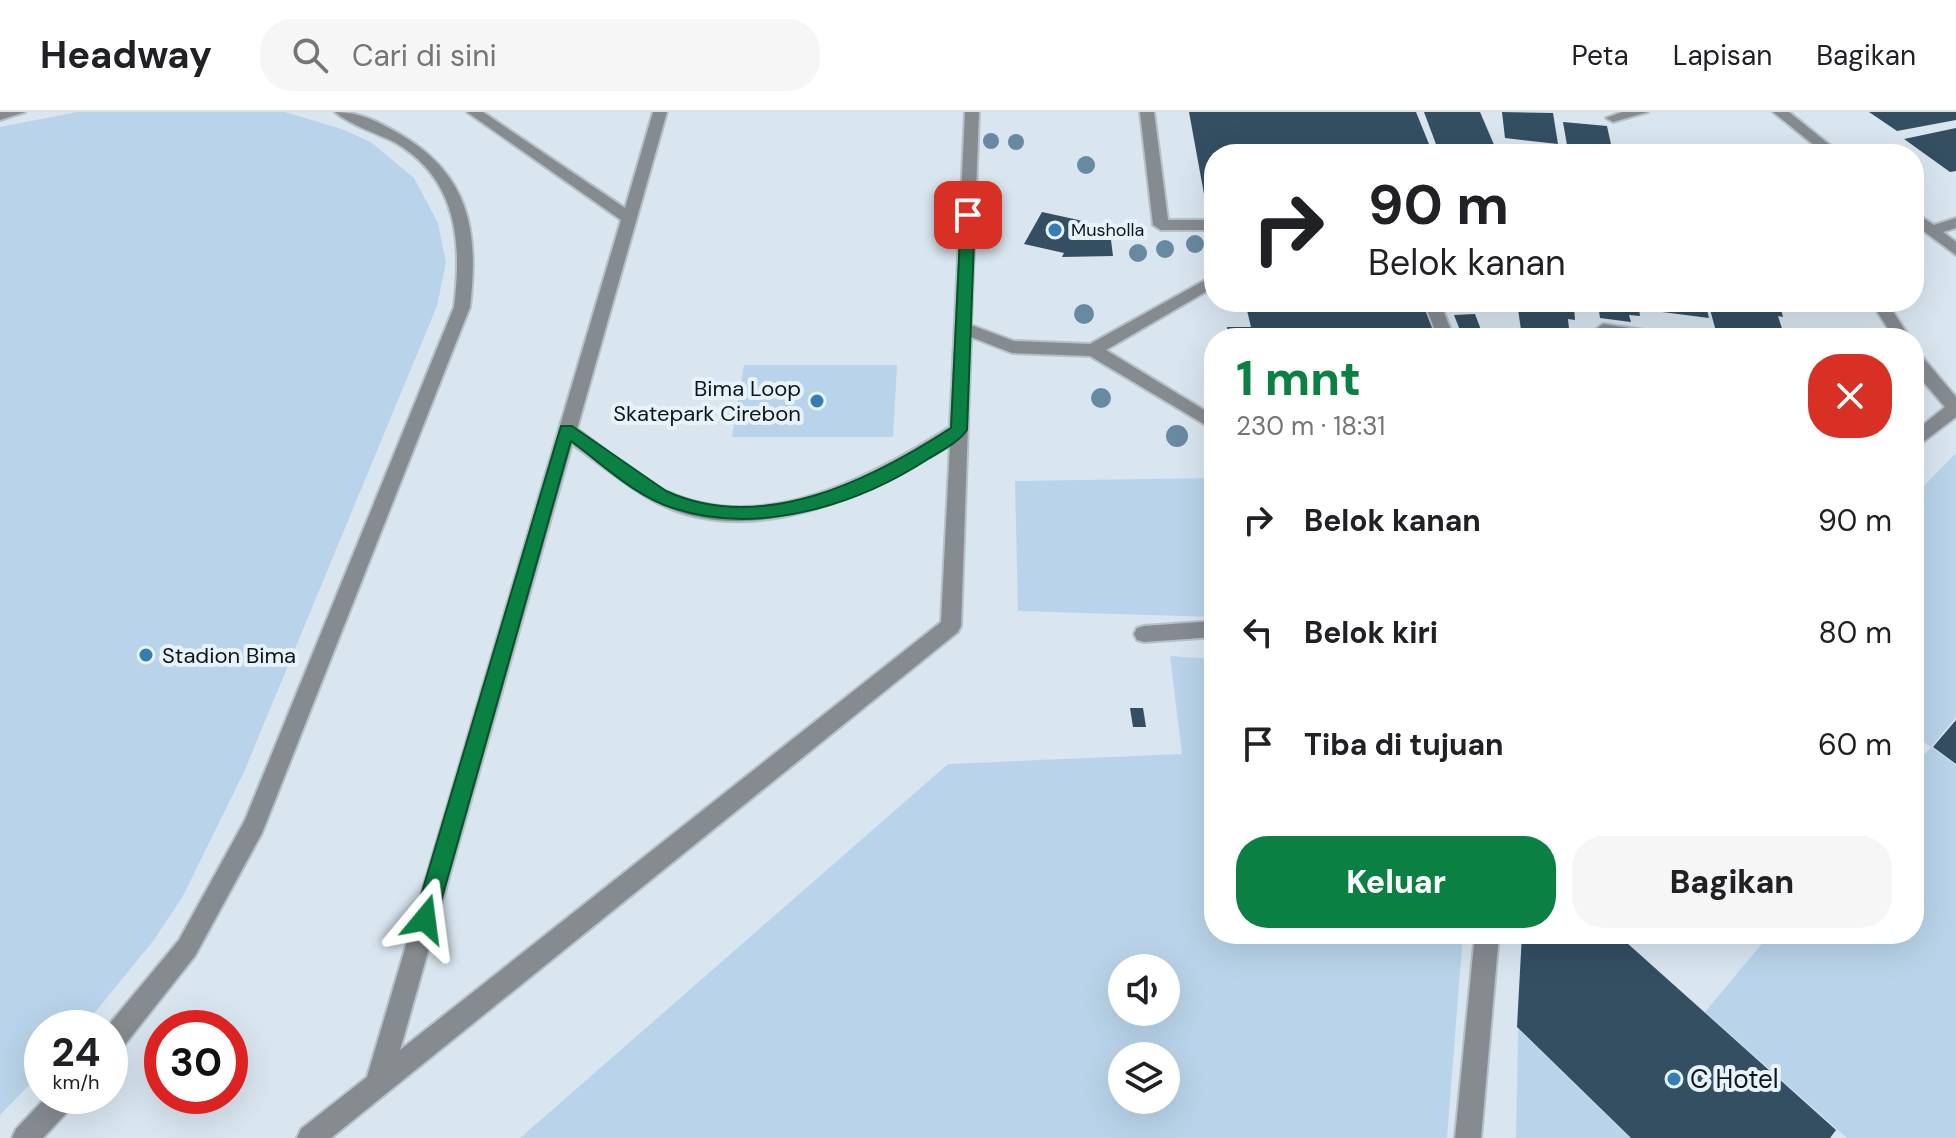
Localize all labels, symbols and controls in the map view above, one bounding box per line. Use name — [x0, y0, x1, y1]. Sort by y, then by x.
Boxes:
search box — [260, 19, 820, 91]
text: Headway — [40, 30, 212, 80]
icon: search — [288, 33, 332, 77]
text: Cari di sini — [352, 36, 497, 75]
text: Peta — [1572, 37, 1629, 74]
text: Lapisan — [1673, 37, 1772, 74]
text: Bagikan — [1816, 37, 1916, 74]
text: 90 m — [1368, 168, 1509, 241]
icon: right — [1236, 176, 1340, 280]
pin — [934, 181, 1002, 249]
icon: arrive — [946, 193, 990, 237]
place label: Musholla — [1071, 218, 1144, 242]
marker: Musholla — [1046, 221, 1064, 239]
text: Belok kanan — [1368, 239, 1566, 286]
text: 1 mnt — [1236, 347, 1361, 410]
button: close — [1808, 354, 1892, 438]
place label: Bima Loop Skatepark Cirebon — [613, 374, 801, 428]
marker: Bima Loop Skatepark Cirebon — [808, 392, 826, 410]
text: 230 m · 18:31 — [1236, 409, 1385, 443]
icon: right — [1236, 498, 1280, 542]
text: Belok kanan — [1304, 501, 1481, 540]
text: 90 m — [1818, 501, 1892, 540]
icon: left — [1236, 610, 1280, 654]
text: Belok kiri — [1304, 613, 1438, 652]
text: 80 m — [1819, 613, 1892, 652]
place label: Stadion Bima — [162, 641, 296, 670]
marker: Stadion Bima — [137, 646, 155, 664]
icon: arrive — [1236, 722, 1280, 766]
text: Tiba di tujuan — [1304, 725, 1504, 764]
text: 60 m — [1818, 725, 1892, 764]
button: Keluar — [1236, 836, 1556, 928]
button: Bagikan — [1572, 836, 1892, 928]
position arrow — [383, 877, 467, 961]
map controls — [1108, 954, 1180, 1114]
button: sound — [1108, 954, 1180, 1026]
speed limit sign: 30 — [144, 1010, 248, 1114]
text: 24 — [52, 1026, 100, 1078]
button: layers — [1108, 1042, 1180, 1114]
place label: C Hotel — [1690, 1062, 1779, 1096]
text: km/h — [52, 1069, 100, 1095]
marker: C Hotel — [1665, 1070, 1683, 1088]

